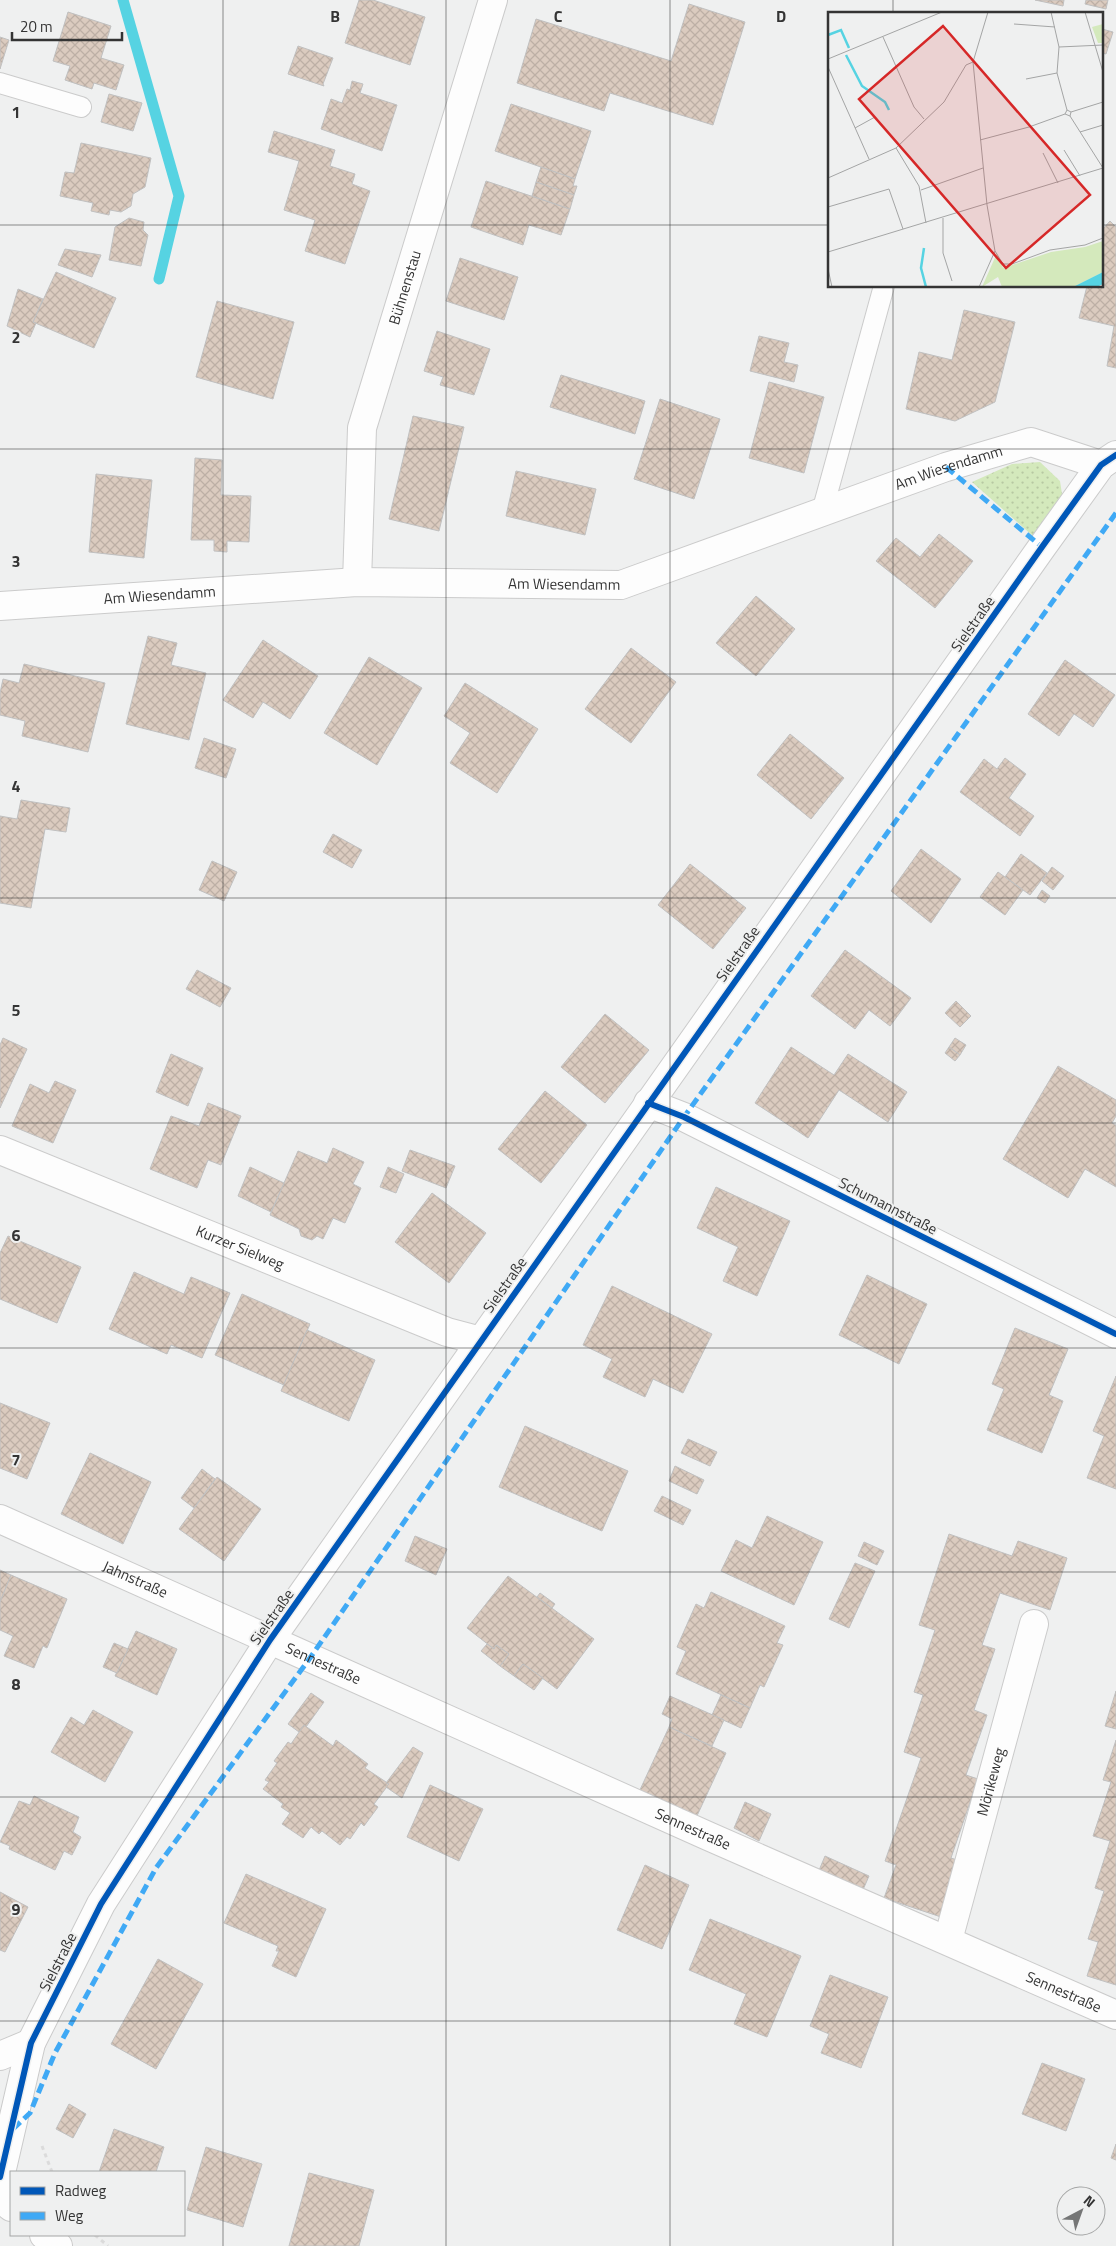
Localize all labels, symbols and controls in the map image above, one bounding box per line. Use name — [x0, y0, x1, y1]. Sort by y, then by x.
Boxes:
text: B — [330, 4, 340, 28]
text: C — [554, 4, 563, 28]
text: D — [776, 4, 786, 28]
scale bar — [12, 10, 122, 42]
inset map — [828, 12, 1104, 288]
text: 20 m — [20, 15, 53, 38]
text: 1 — [12, 100, 20, 124]
street label: Bühnenstau — [382, 247, 427, 327]
text: 2 — [12, 325, 20, 349]
street label: Am Wiesendamm — [891, 439, 1005, 496]
text: 3 — [12, 549, 20, 573]
street label: Am Wiesendamm — [508, 572, 620, 596]
street label: Am Wiesendamm — [103, 580, 216, 610]
street label: Sielstraße — [945, 591, 1000, 656]
text: 4 — [12, 774, 21, 798]
street label: Sielstraße — [710, 921, 765, 986]
text: 5 — [12, 998, 21, 1022]
street label: Schumannstraße — [835, 1171, 942, 1240]
street label: Kurzer Sielweg — [192, 1219, 288, 1276]
text: 6 — [12, 1223, 21, 1247]
street label: Sielstraße — [477, 1252, 532, 1317]
text: 7 — [12, 1448, 20, 1472]
street label: Jahnstraße — [99, 1554, 172, 1604]
street label: Sielstraße — [244, 1584, 299, 1649]
street label: Sennestraße — [282, 1636, 365, 1690]
text: 8 — [12, 1672, 21, 1696]
street label: Mörikeweg — [970, 1745, 1011, 1818]
street label: Sennestraße — [651, 1802, 734, 1856]
text: 9 — [12, 1897, 21, 1921]
street label: Sielstraße — [33, 1928, 82, 1995]
street label: Sennestraße — [1022, 1965, 1105, 2018]
legend — [10, 2171, 185, 2236]
text: Radweg — [55, 2179, 107, 2202]
north arrow — [1056, 2186, 1106, 2236]
text: N — [1079, 2190, 1100, 2212]
text: Weg — [55, 2204, 84, 2227]

